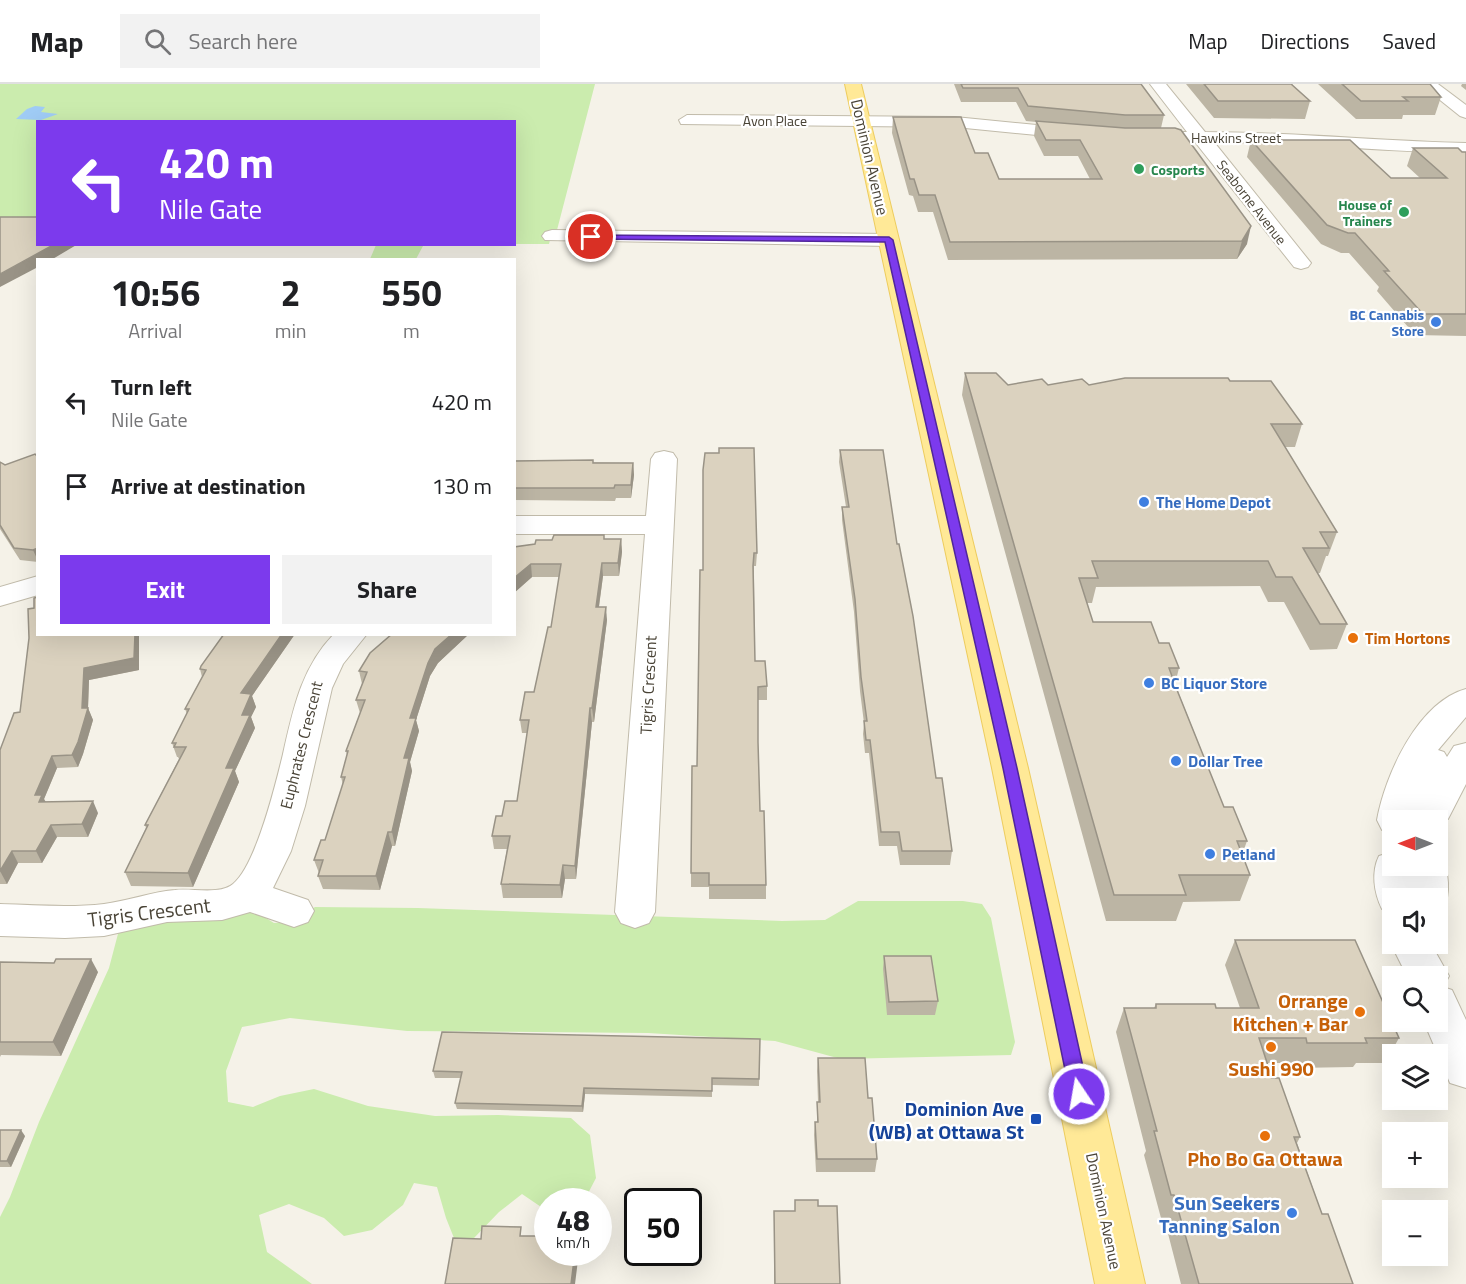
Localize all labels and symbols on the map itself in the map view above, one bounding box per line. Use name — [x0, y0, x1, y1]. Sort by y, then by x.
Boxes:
street label: Dominion Avenue — [845, 97, 895, 217]
street label: Avon Place — [743, 110, 807, 131]
street label: Hawkins Street — [1191, 127, 1281, 148]
street label: Seaborne Avenue — [1212, 155, 1292, 249]
place label: Cosports — [1151, 159, 1205, 180]
marker: Cosports — [1132, 162, 1146, 176]
place label: House of Trainers — [1338, 194, 1392, 231]
marker: House of Trainers — [1397, 205, 1411, 219]
pin — [565, 211, 616, 262]
place label: BC Cannabis Store — [1350, 304, 1424, 341]
marker: BC Cannabis Store — [1429, 315, 1443, 329]
place label: The Home Depot — [1156, 490, 1271, 514]
marker: The Home Depot — [1137, 495, 1151, 509]
place label: Tim Hortons — [1365, 626, 1450, 650]
marker: Tim Hortons — [1346, 631, 1360, 645]
street label: Tigris Crescent — [633, 635, 663, 735]
place label: BC Liquor Store — [1161, 671, 1267, 695]
marker: BC Liquor Store — [1142, 676, 1156, 690]
street label: Euphrates Crescent — [273, 678, 329, 812]
place label: Dollar Tree — [1188, 749, 1263, 773]
marker: Dollar Tree — [1169, 754, 1183, 768]
north arrow — [1382, 810, 1448, 876]
place label: Petland — [1222, 842, 1276, 866]
marker: Petland — [1203, 847, 1217, 861]
street label: Tigris Crescent — [86, 889, 212, 935]
place label: Orrange Kitchen + Bar — [1233, 985, 1349, 1039]
marker: Orrange Kitchen + Bar — [1353, 1005, 1367, 1019]
marker: Sushi 990 — [1264, 1040, 1278, 1054]
place label: Sushi 990 — [1228, 1053, 1314, 1084]
position arrow — [1047, 1062, 1111, 1126]
place label: Dominion Ave (WB) at Ottawa St — [869, 1093, 1024, 1147]
marker: Dominion Ave (WB) at Ottawa St — [1029, 1112, 1043, 1126]
marker: Pho Bo Ga Ottawa — [1258, 1129, 1272, 1143]
place label: Pho Bo Ga Ottawa — [1187, 1143, 1343, 1174]
street label: Dominion Avenue — [1080, 1151, 1128, 1271]
place label: Sun Seekers Tanning Salon — [1159, 1187, 1280, 1241]
speed limit sign: 50 — [624, 1188, 702, 1266]
marker: Sun Seekers Tanning Salon — [1285, 1206, 1299, 1220]

